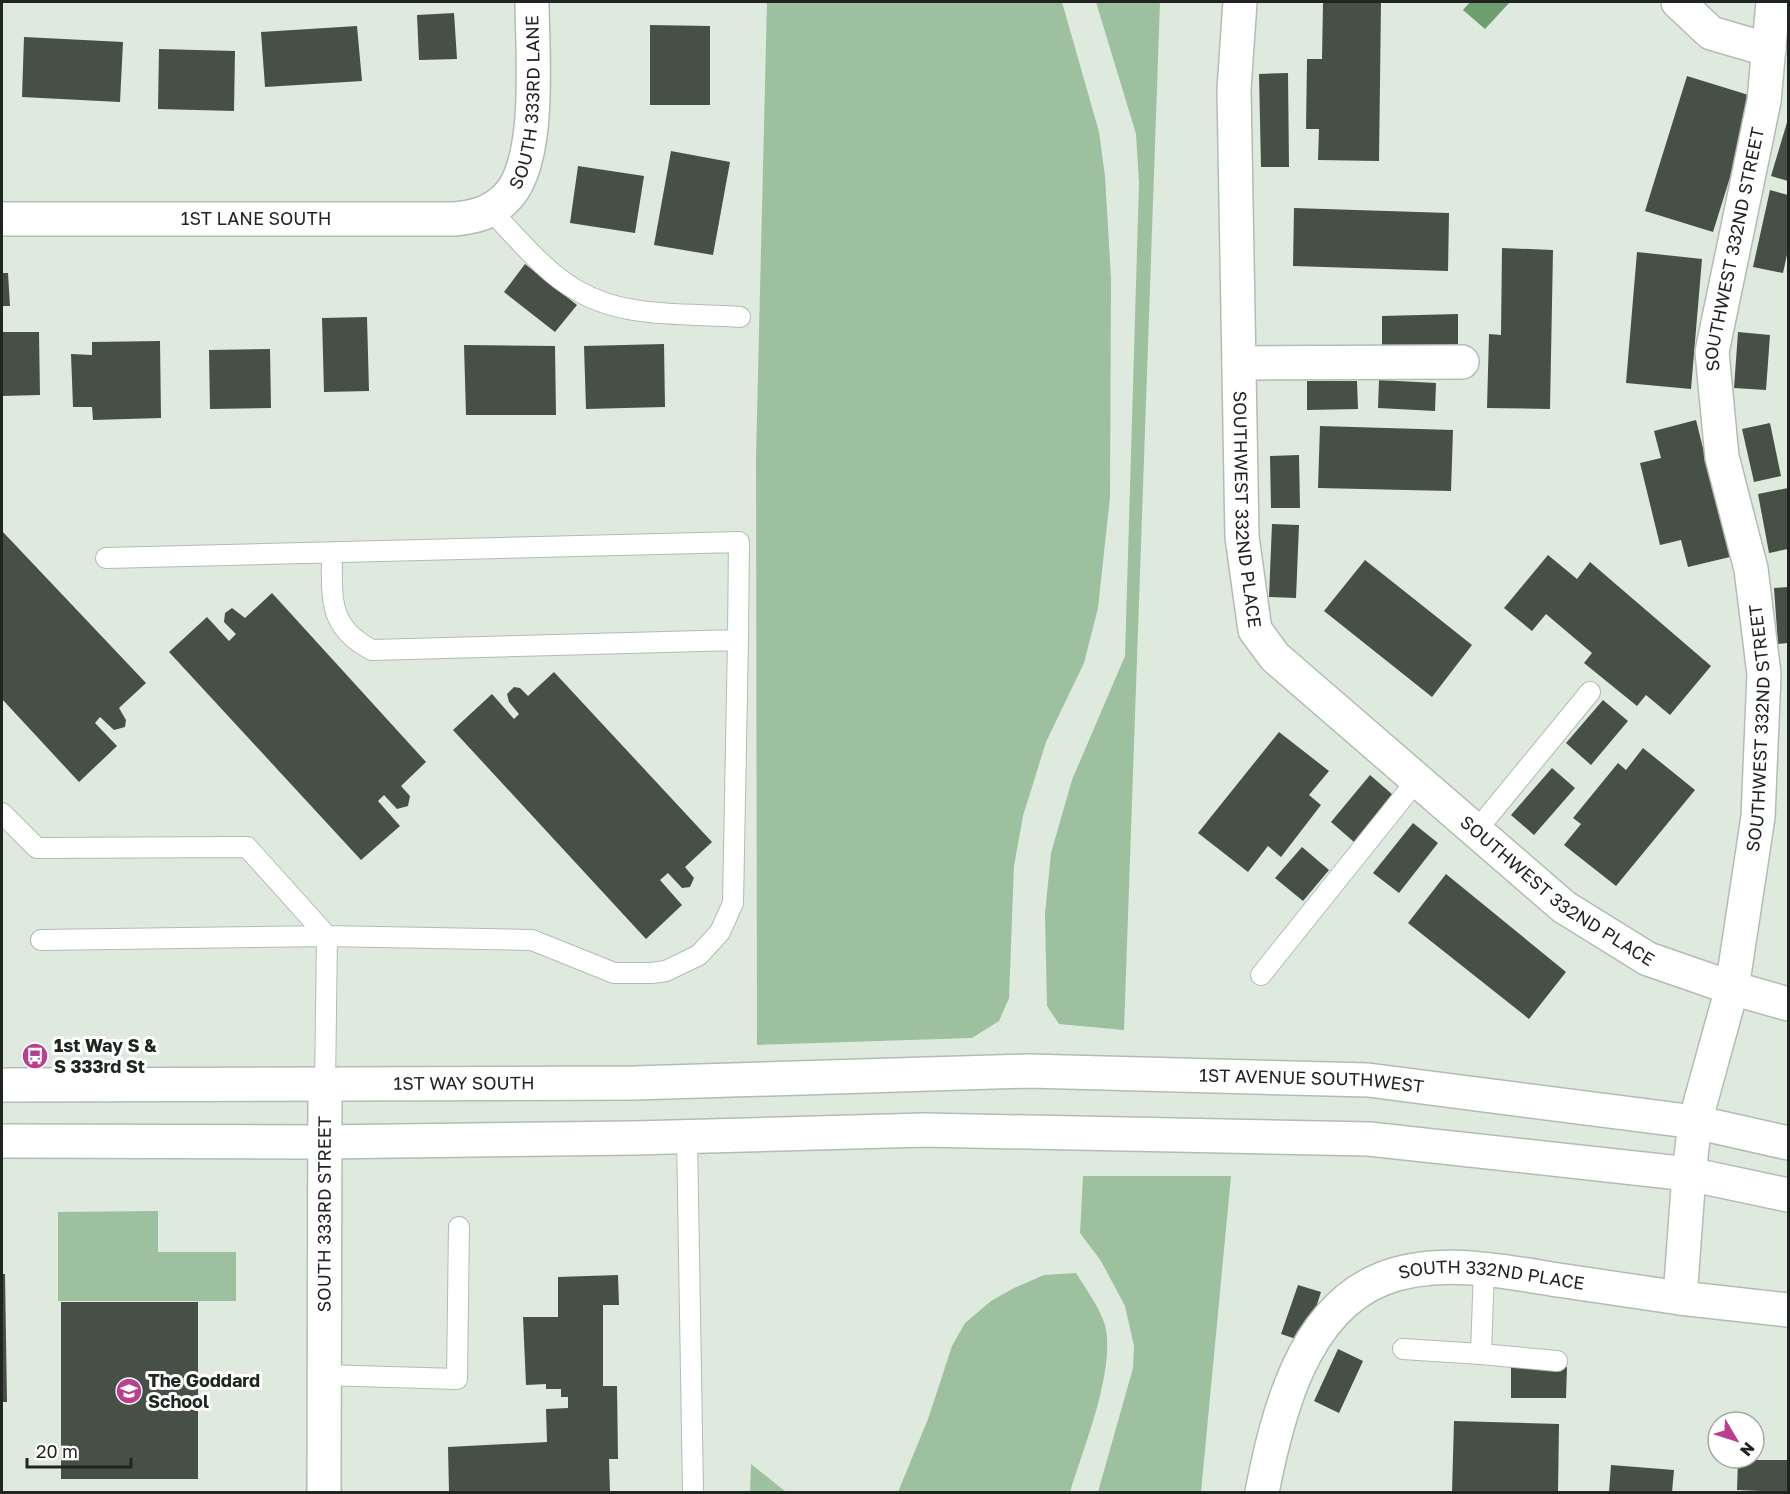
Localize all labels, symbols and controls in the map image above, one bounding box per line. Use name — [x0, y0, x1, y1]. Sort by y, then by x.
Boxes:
street label: SOUTH 333RD LANE — [504, 15, 543, 193]
street label: SOUTHWEST 332ND STREET — [1700, 125, 1768, 372]
street label: 1ST LANE SOUTH — [181, 207, 331, 229]
street label: SOUTHWEST 332ND PLACE — [1229, 391, 1267, 629]
street label: SOUTHWEST 332ND STREET — [1741, 603, 1774, 853]
street label: SOUTHWEST 332ND PLACE — [1456, 810, 1659, 970]
place label: 1st Way S & S 333rd St — [54, 1034, 157, 1077]
bus stop icon: 1st Way S & S 333rd St — [20, 1041, 50, 1071]
street label: 1ST AVENUE SOUTHWEST — [1199, 1064, 1425, 1097]
street label: 1ST WAY SOUTH — [393, 1071, 535, 1094]
street label: SOUTH 333RD STREET — [312, 1116, 335, 1312]
street label: SOUTH 332ND PLACE — [1396, 1255, 1586, 1294]
place label: The Goddard School — [148, 1369, 260, 1412]
school or university icon: The Goddard School — [114, 1376, 144, 1406]
north arrow — [1706, 1410, 1766, 1470]
scale bar — [27, 1431, 130, 1469]
text: N — [1736, 1438, 1759, 1460]
text: 20 m — [36, 1440, 78, 1462]

